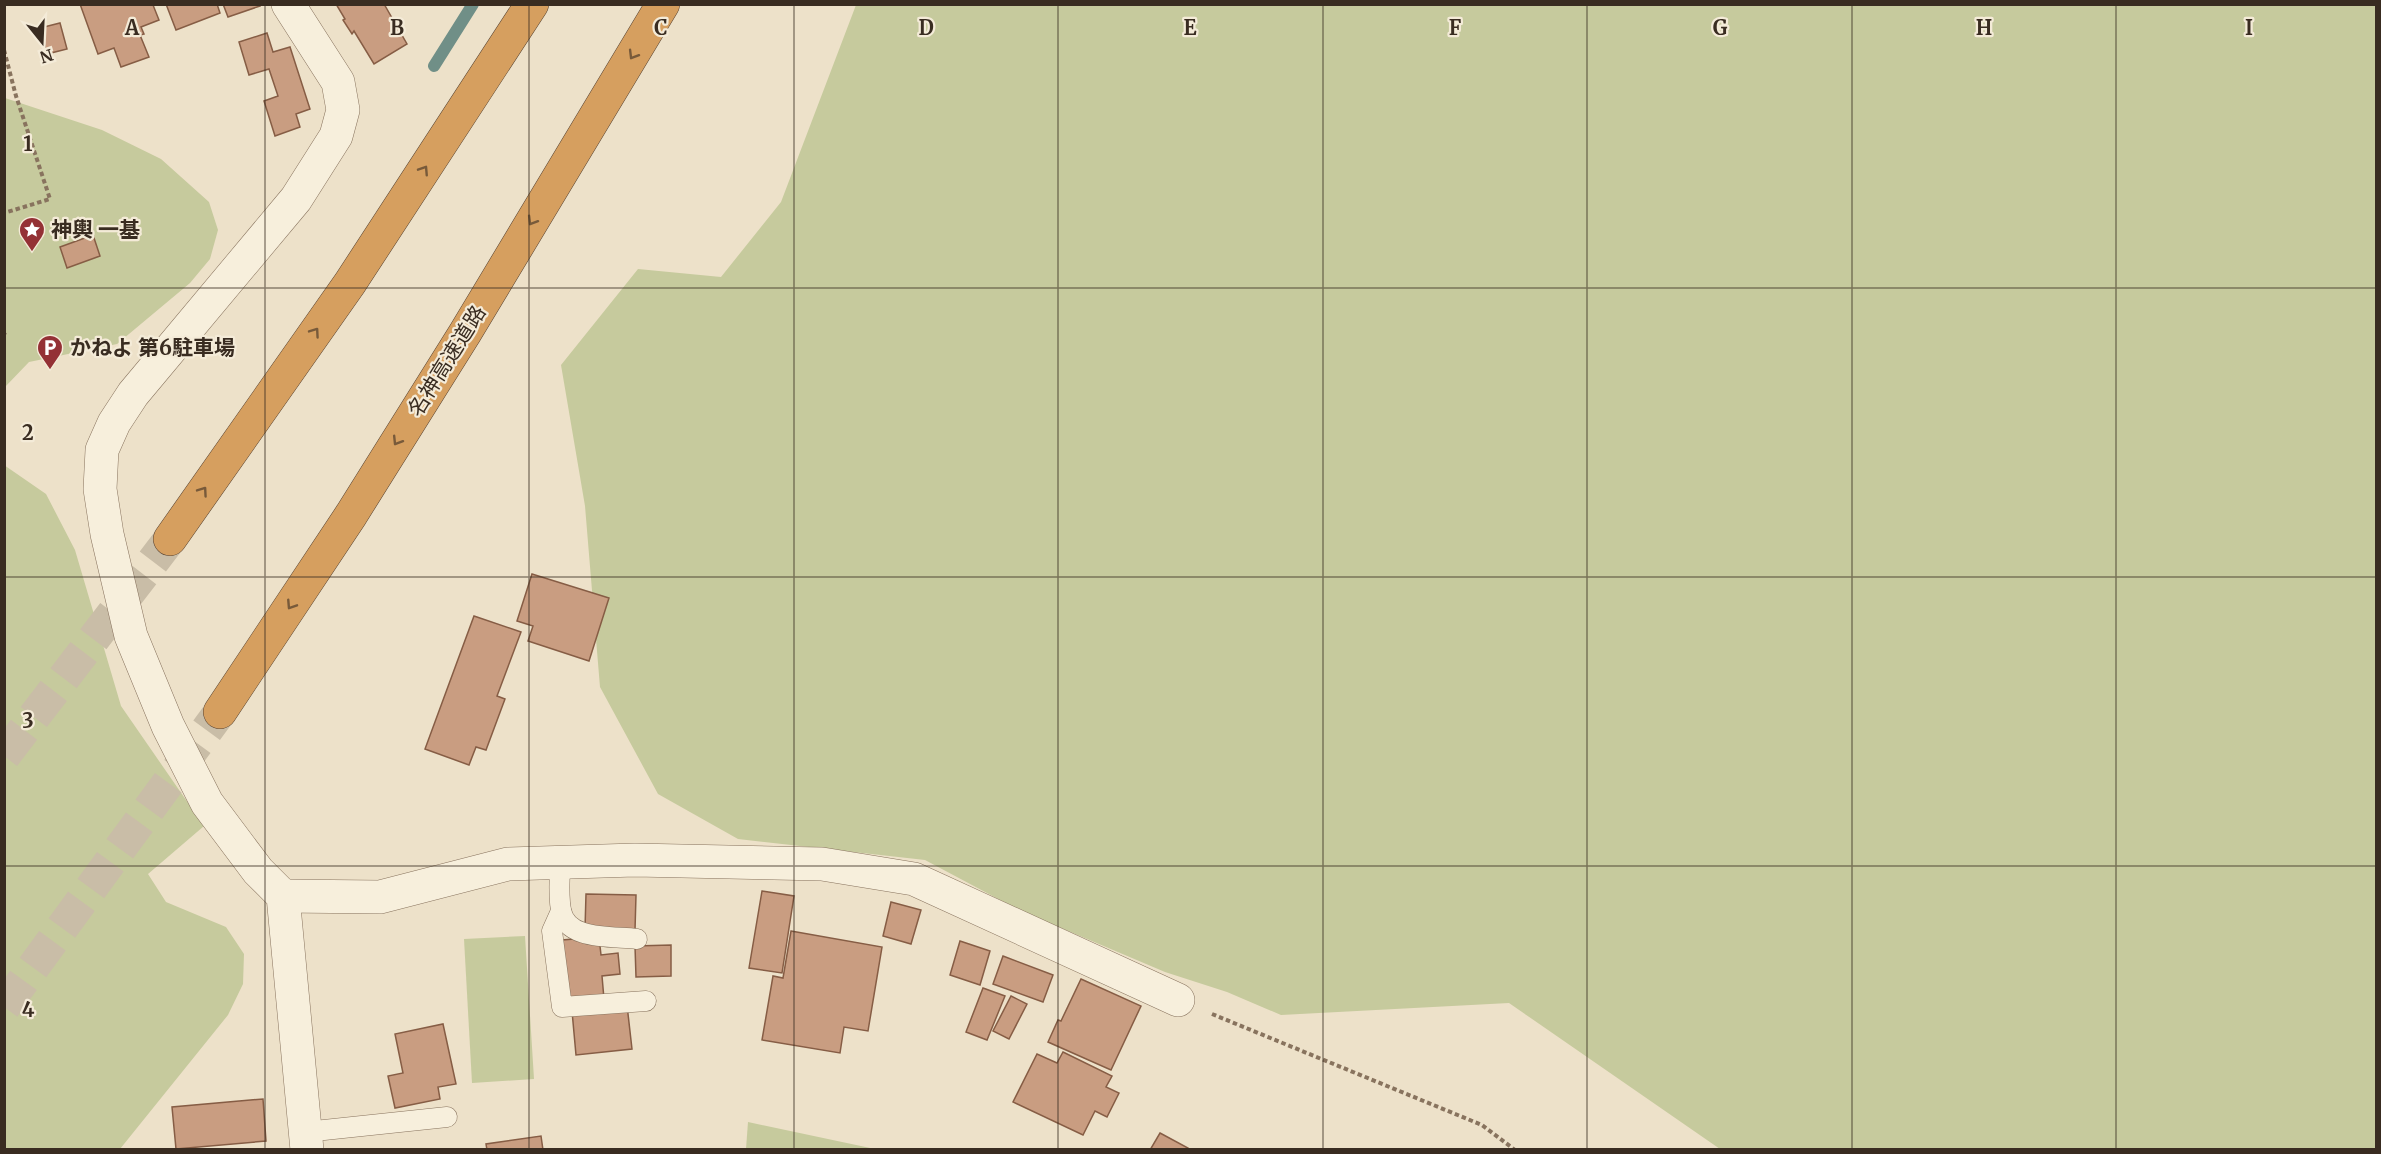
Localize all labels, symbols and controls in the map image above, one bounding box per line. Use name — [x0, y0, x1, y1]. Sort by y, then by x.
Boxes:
north arrow — [12, 12, 72, 72]
text: A — [124, 15, 140, 40]
text: B — [390, 15, 404, 40]
text: C — [654, 15, 668, 40]
text: D — [918, 15, 934, 40]
text: E — [1183, 15, 1197, 40]
text: F — [1449, 15, 1462, 40]
text: G — [1713, 15, 1728, 40]
text: H — [1976, 15, 1992, 40]
text: I — [2245, 15, 2253, 40]
text: N — [37, 45, 56, 68]
one-way arrow — [629, 49, 641, 59]
text: 1 — [23, 131, 33, 156]
one-way arrow — [417, 165, 428, 176]
place icon: 神輿 一基 — [17, 215, 47, 253]
one-way arrow — [528, 215, 540, 225]
place label: 神輿 一基 — [51, 216, 140, 243]
street label: 名神高速道路 — [402, 300, 491, 421]
one-way arrow — [308, 327, 319, 338]
parking icon: かねよ 第6駐車場 — [35, 333, 65, 371]
place label: かねよ 第6駐車場 — [70, 334, 235, 361]
text: 2 — [22, 420, 34, 445]
one-way arrow — [393, 435, 405, 445]
one-way arrow — [196, 487, 207, 498]
one-way arrow — [287, 598, 298, 609]
text: 3 — [22, 708, 34, 733]
text: 4 — [22, 997, 35, 1022]

